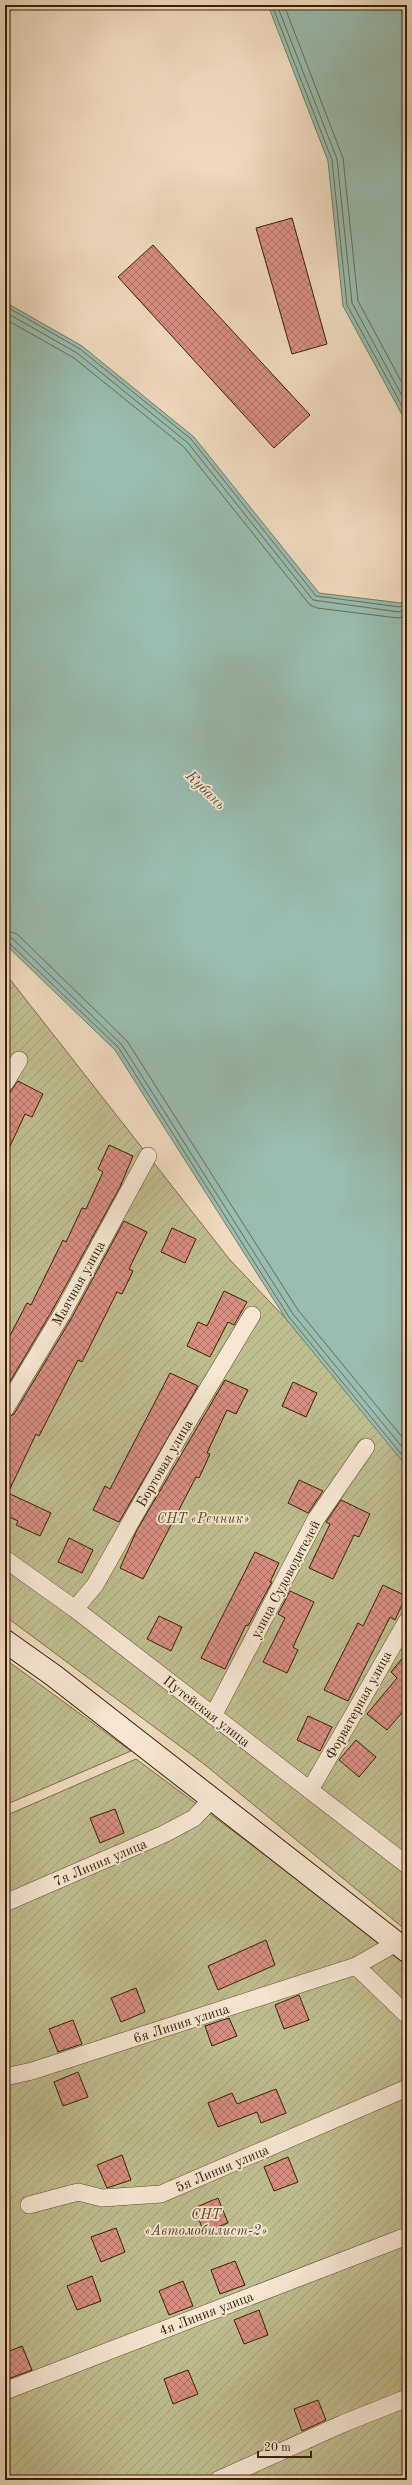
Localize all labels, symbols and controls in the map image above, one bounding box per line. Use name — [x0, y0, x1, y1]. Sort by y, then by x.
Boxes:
water label: Кубань — [182, 767, 228, 813]
street label: Маячная улица — [50, 1239, 108, 1328]
street label: Бортовая улица — [134, 1417, 196, 1510]
park label: СНТ «Речник» — [157, 1512, 249, 1526]
street label: улица Судоводителей — [249, 1518, 323, 1641]
street label: Форватерная улица — [323, 1649, 394, 1762]
street label: Путейская улица — [160, 1674, 253, 1750]
street label: 7я Линия улица — [52, 1837, 149, 1889]
street label: 6я Линия улица — [132, 2002, 231, 2046]
street label: 5я Линия улица — [174, 2143, 271, 2195]
park label: СНТ «Автомобилист-2» — [145, 2208, 267, 2238]
street label: 4я Линия улица — [157, 2289, 256, 2338]
scale bar — [258, 2433, 311, 2459]
text: 20 m — [264, 2442, 291, 2454]

